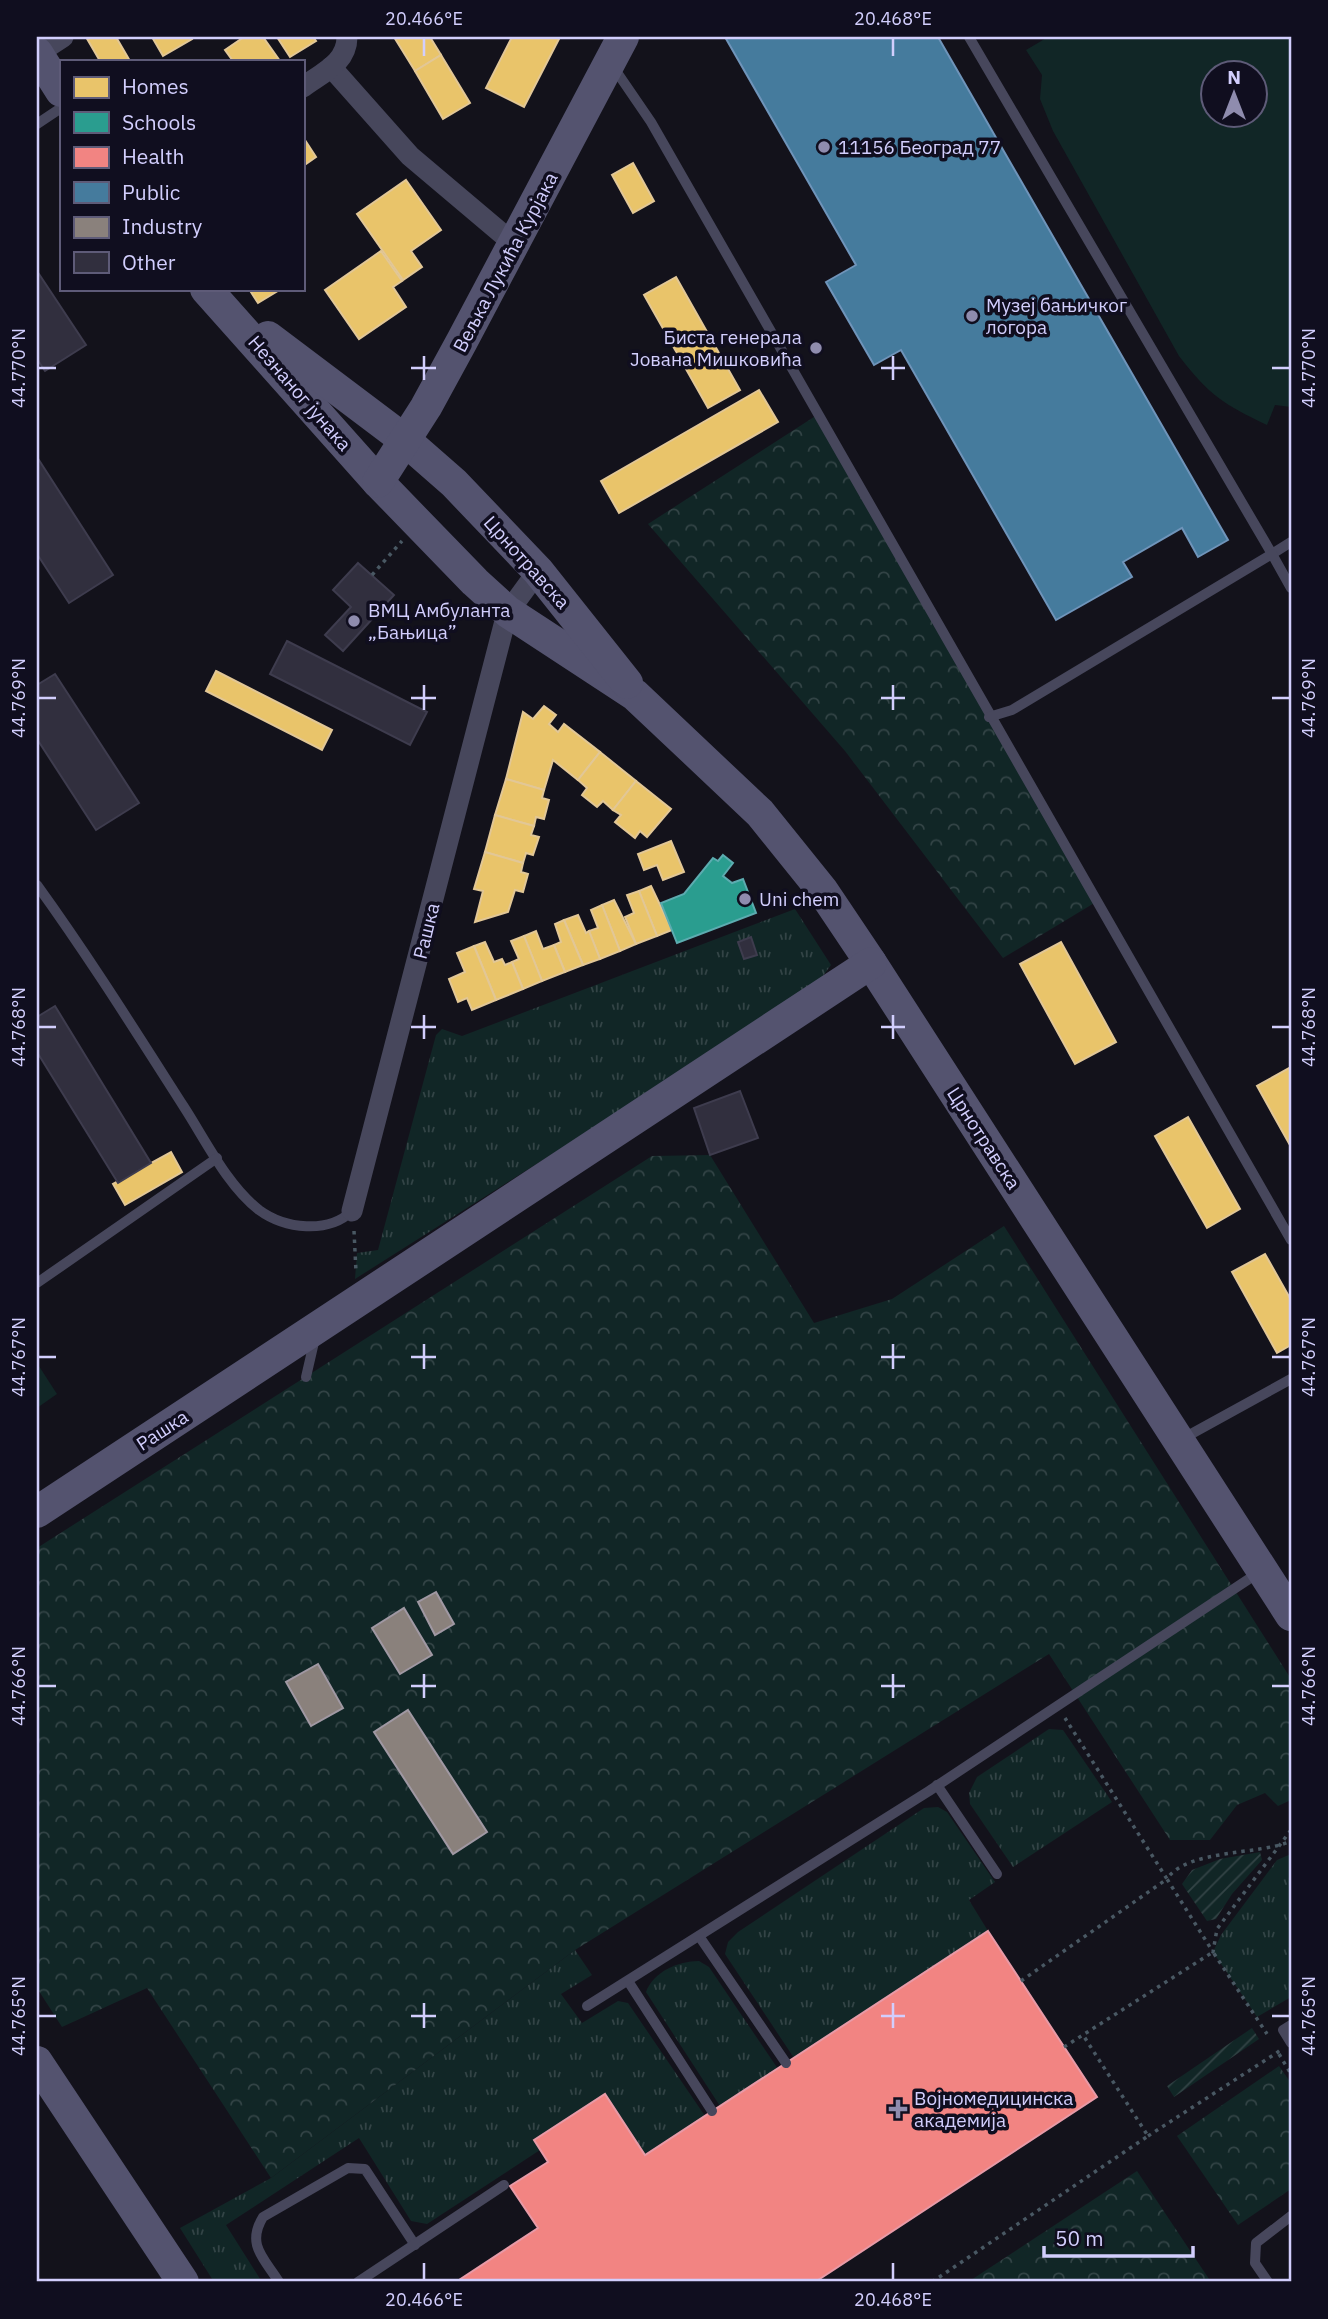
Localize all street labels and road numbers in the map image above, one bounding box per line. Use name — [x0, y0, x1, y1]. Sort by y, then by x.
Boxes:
street label: Вељка Лукића Курјака — [447, 168, 563, 356]
street label: Незнаног јунака — [243, 330, 357, 456]
street label: Црнотравска — [479, 510, 575, 614]
street label: Рашка — [407, 900, 445, 962]
street label: Црнотравска — [942, 1082, 1026, 1194]
street label: Рашка — [132, 1404, 192, 1456]

